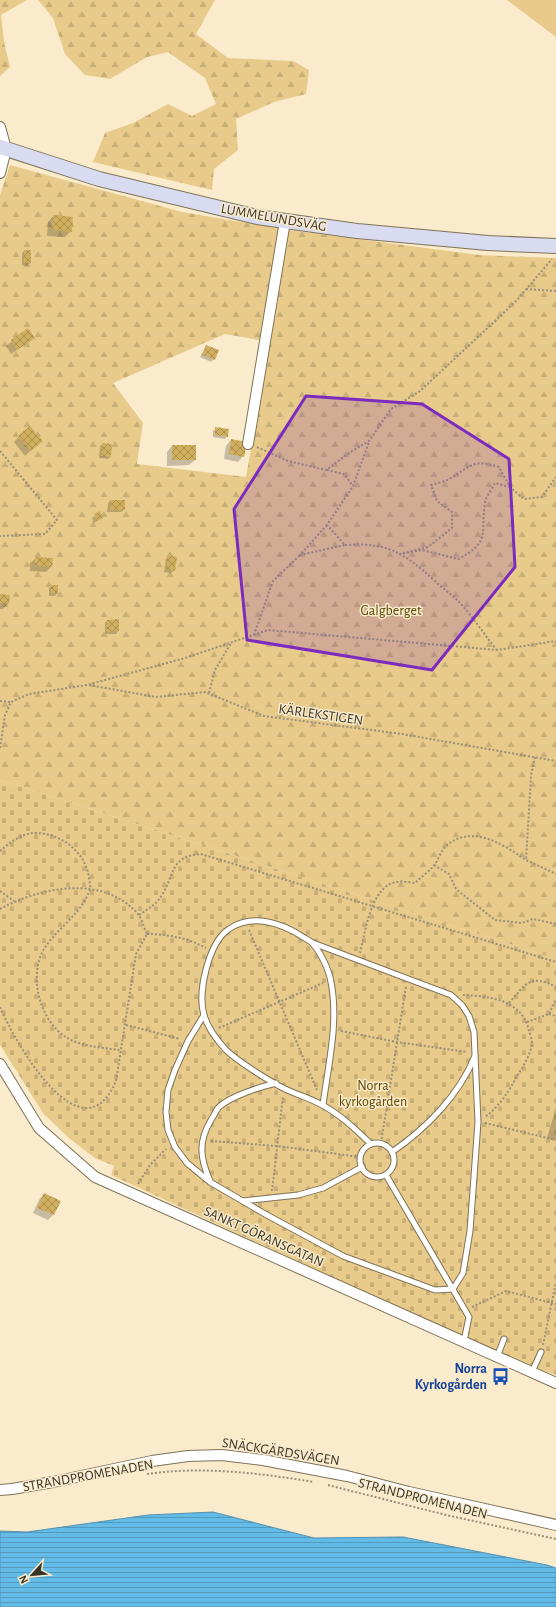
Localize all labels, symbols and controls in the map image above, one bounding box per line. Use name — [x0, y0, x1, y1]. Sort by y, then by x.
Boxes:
street label: LUMMELUNDSVÄG — [220, 200, 328, 234]
park label: Galgberget — [361, 604, 422, 618]
street label: KÄRLEKSTIGEN — [278, 700, 364, 728]
park label: Norra kyrkogården — [339, 1079, 407, 1109]
street label: SANKT GÖRANSGATAN — [201, 1201, 327, 1270]
place label: Norra Kyrkogården — [415, 1362, 487, 1392]
bus stop icon: Norra Kyrkogården — [490, 1366, 510, 1386]
street label: SNÄCKGÄRDSVÄGEN — [221, 1434, 341, 1468]
street label: STRANDPROMENADEN — [22, 1458, 155, 1494]
street label: STRANDPROMENADEN — [357, 1476, 489, 1522]
north arrow — [12, 1555, 52, 1595]
text: N — [17, 1573, 30, 1585]

